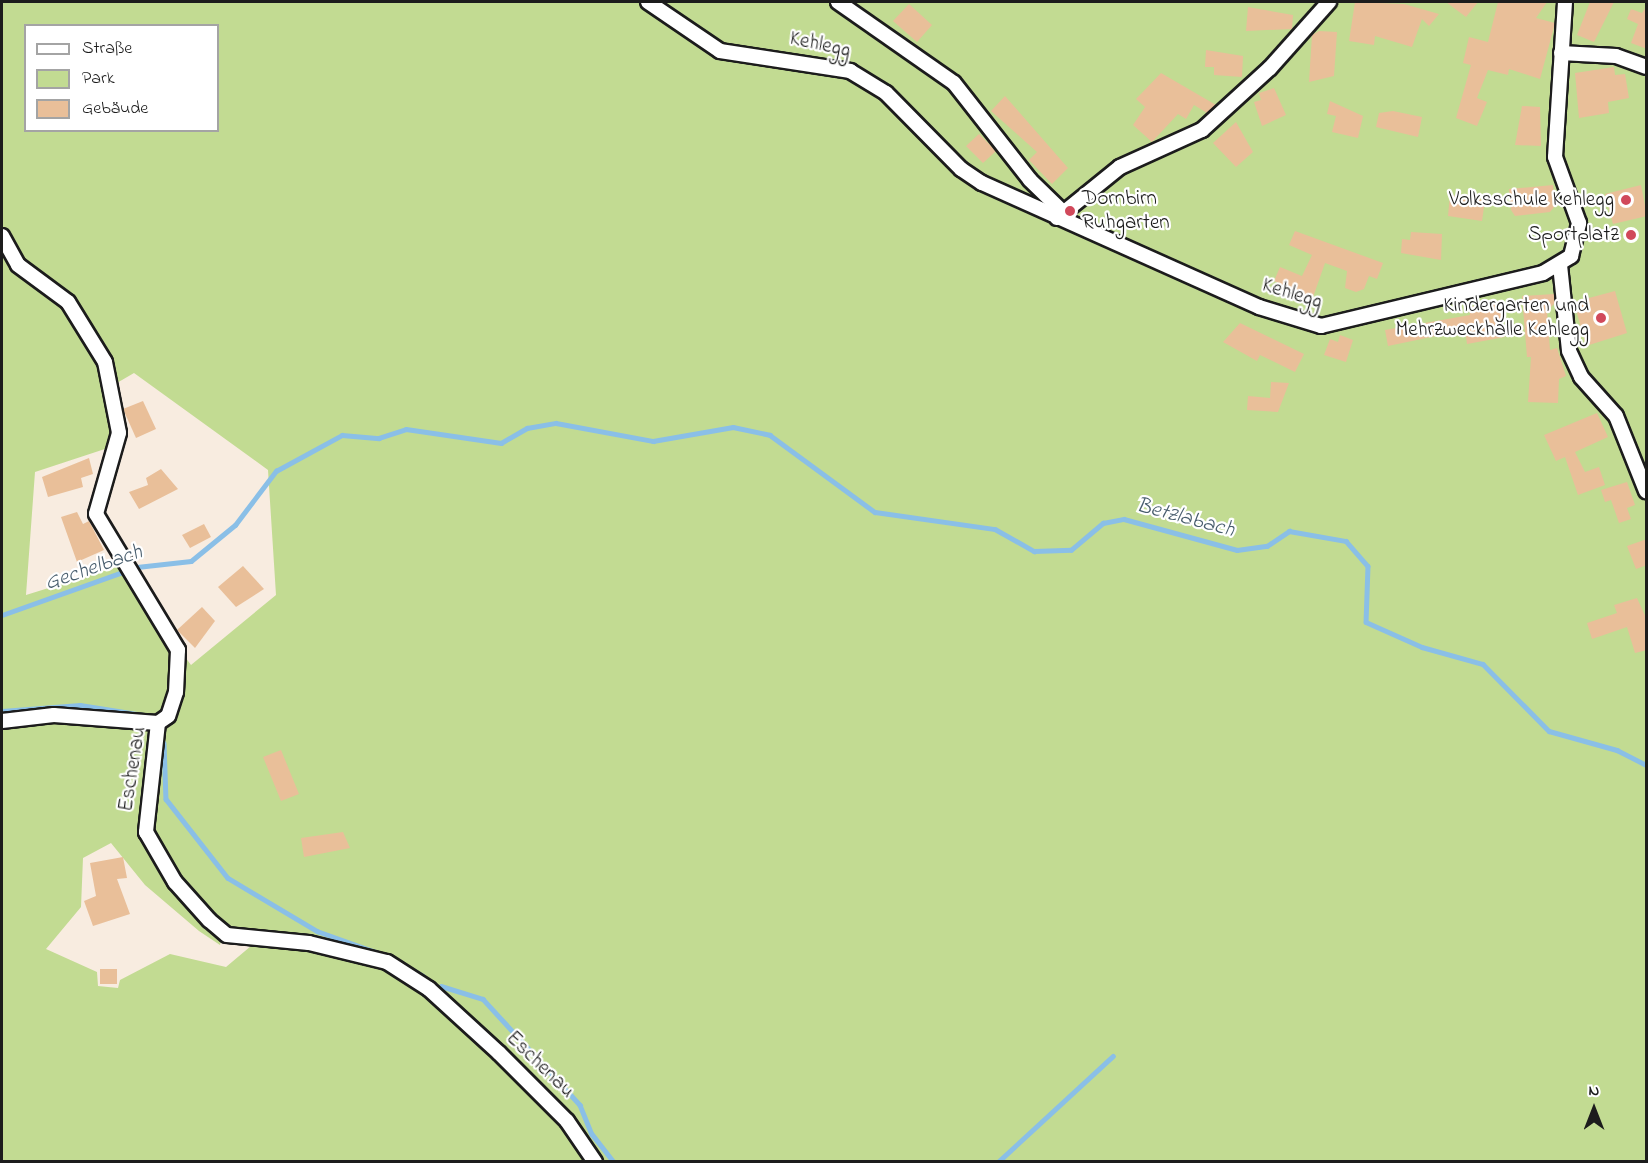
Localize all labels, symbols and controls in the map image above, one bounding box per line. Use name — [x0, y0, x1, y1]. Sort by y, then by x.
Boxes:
legend — [24, 24, 219, 132]
street label: Kehlegg — [787, 26, 853, 64]
text: Straße — [82, 36, 132, 62]
text: Park — [82, 66, 115, 92]
text: Gebäude — [82, 96, 148, 122]
place label: Dornbirn Ruhgarten — [1082, 186, 1170, 236]
place label: Volksschule Kehlegg — [1449, 187, 1614, 213]
marker: Volksschule Kehlegg — [1619, 193, 1633, 207]
marker: Dornbirn Ruhgarten — [1063, 204, 1077, 218]
place label: Sportplatz — [1528, 222, 1619, 248]
marker: Sportplatz — [1624, 228, 1638, 242]
street label: Kehlegg — [1259, 273, 1325, 315]
place label: Kindergarten und Mehrzweckhalle Kehlegg — [1395, 293, 1589, 343]
marker: Kindergarten und Mehrzweckhalle Kehlegg — [1594, 311, 1608, 325]
water label: Betzlabach — [1133, 493, 1237, 545]
water label: Gechelbach — [42, 540, 146, 598]
street label: Eschenau — [114, 725, 152, 813]
street label: Eschenau — [500, 1026, 580, 1104]
north arrow — [1564, 1079, 1624, 1139]
text: N — [1589, 1079, 1599, 1103]

